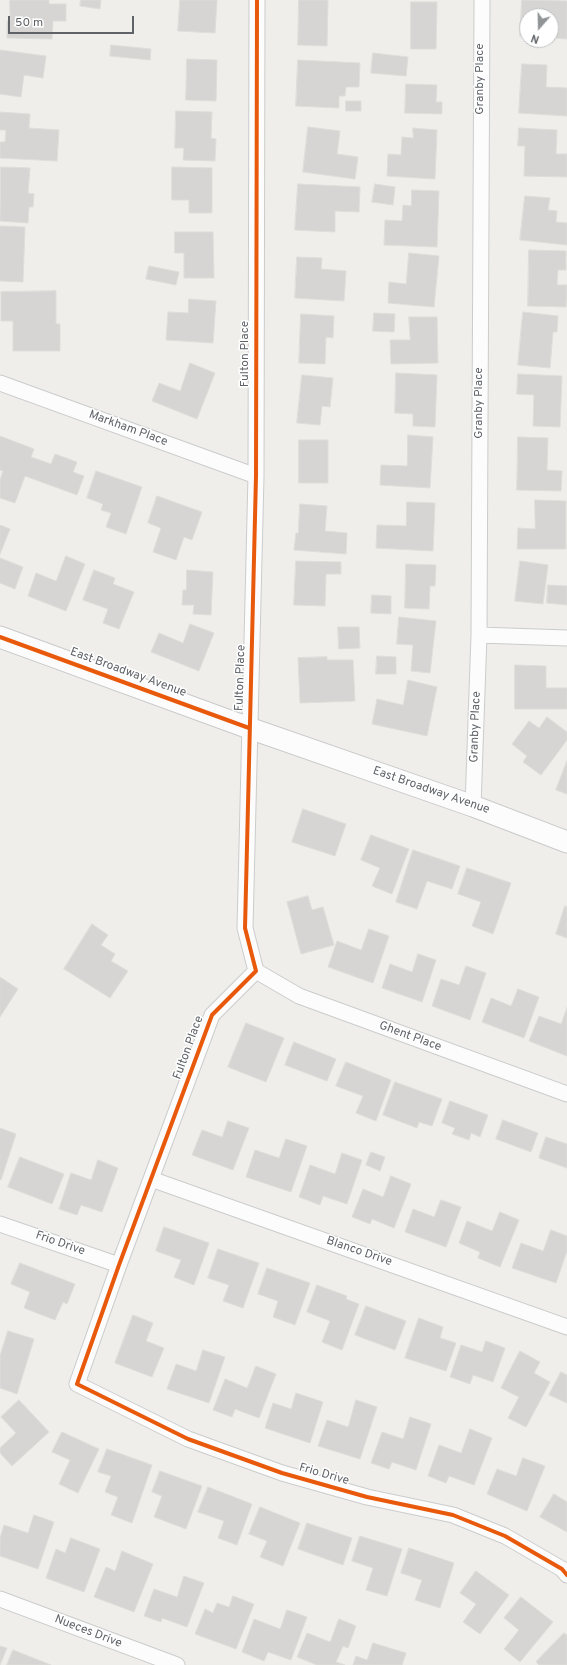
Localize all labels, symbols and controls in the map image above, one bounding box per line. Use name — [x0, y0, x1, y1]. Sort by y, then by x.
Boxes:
scale bar — [10, 8, 136, 34]
north arrow — [519, 8, 559, 48]
text: 50 m — [15, 15, 43, 31]
text: N — [529, 30, 541, 46]
street label: Granby Place — [474, 43, 488, 115]
street label: Fulton Place — [239, 321, 253, 387]
street label: Granby Place — [473, 367, 487, 439]
street label: Markham Place — [87, 408, 169, 450]
street label: Fulton Place — [233, 644, 249, 712]
street label: East Broadway Avenue — [68, 645, 188, 701]
street label: Granby Place — [468, 691, 484, 763]
street label: East Broadway Avenue — [371, 764, 491, 818]
street label: Fulton Place — [171, 1014, 207, 1082]
street label: Ghent Place — [377, 1019, 443, 1055]
street label: Frio Drive — [33, 1229, 87, 1259]
street label: Blanco Drive — [324, 1234, 394, 1270]
street label: Frio Drive — [297, 1461, 351, 1489]
street label: Nueces Drive — [52, 1613, 124, 1651]

